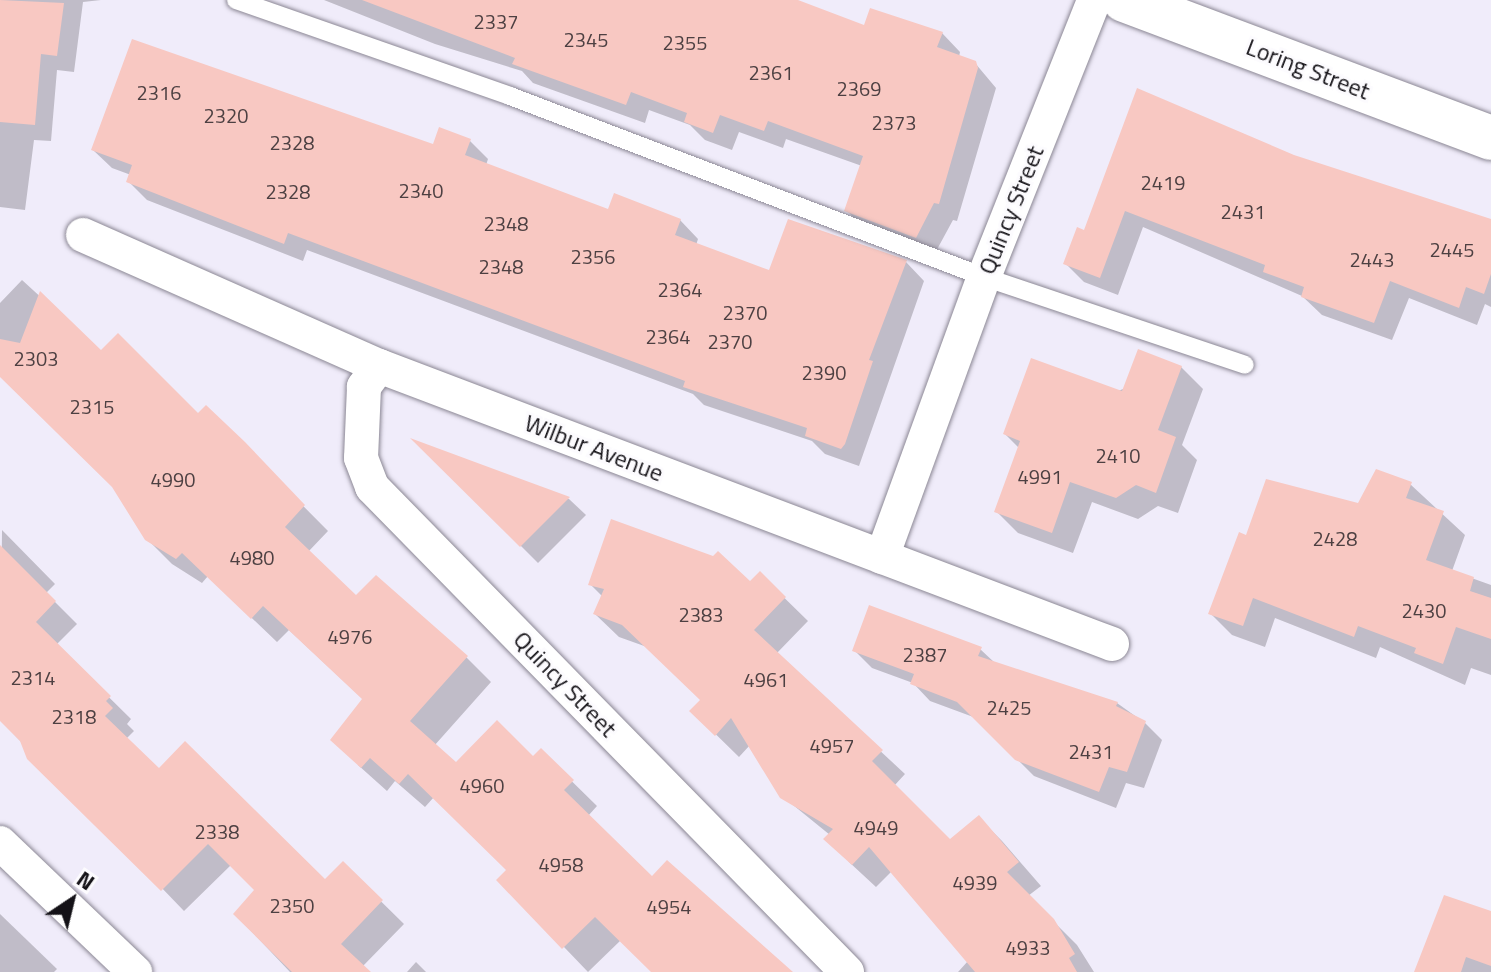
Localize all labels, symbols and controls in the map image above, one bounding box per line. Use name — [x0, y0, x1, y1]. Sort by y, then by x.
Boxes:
house number: 2337 — [474, 9, 518, 33]
house number: 2345 — [564, 27, 608, 51]
house number: 2355 — [663, 30, 707, 54]
street label: Loring Street — [1242, 32, 1374, 106]
house number: 2361 — [749, 60, 793, 84]
house number: 2369 — [837, 76, 881, 100]
house number: 2316 — [137, 80, 181, 104]
house number: 2320 — [204, 103, 248, 127]
house number: 2373 — [872, 110, 916, 134]
house number: 2328 — [270, 130, 314, 154]
street label: Quincy Street — [972, 142, 1050, 278]
house number: 2419 — [1141, 170, 1185, 194]
house number: 2340 — [399, 178, 443, 202]
house number: 2328 — [266, 179, 310, 203]
house number: 2431 — [1221, 199, 1265, 223]
house number: 2348 — [484, 211, 528, 235]
house number: 2445 — [1430, 237, 1474, 261]
house number: 2356 — [571, 244, 615, 268]
house number: 2443 — [1350, 247, 1394, 271]
house number: 2348 — [479, 254, 523, 278]
house number: 2364 — [658, 277, 702, 301]
house number: 2370 — [723, 300, 767, 324]
house number: 2364 — [646, 324, 690, 348]
house number: 2370 — [708, 329, 752, 353]
house number: 2303 — [14, 346, 58, 370]
house number: 2390 — [802, 360, 846, 384]
house number: 2315 — [70, 394, 114, 418]
street label: Wilbur Avenue — [521, 408, 667, 488]
house number: 2410 — [1096, 443, 1140, 467]
house number: 4991 — [1018, 464, 1062, 488]
house number: 4990 — [151, 467, 195, 491]
house number: 2428 — [1313, 526, 1357, 550]
house number: 4980 — [230, 545, 274, 569]
house number: 2430 — [1402, 598, 1446, 622]
house number: 2383 — [679, 602, 723, 626]
house number: 4976 — [328, 624, 372, 648]
street label: Quincy Street — [507, 625, 623, 743]
house number: 2387 — [903, 642, 947, 666]
house number: 2314 — [11, 665, 55, 689]
house number: 4961 — [744, 667, 788, 691]
house number: 2425 — [987, 695, 1031, 719]
house number: 2318 — [52, 704, 96, 728]
house number: 4957 — [810, 733, 854, 757]
house number: 2431 — [1069, 739, 1113, 763]
house number: 4960 — [460, 773, 504, 797]
house number: 4949 — [854, 815, 898, 839]
house number: 2338 — [195, 819, 239, 843]
house number: 4958 — [539, 852, 583, 876]
north arrow — [32, 860, 112, 940]
text: N — [70, 862, 102, 899]
house number: 4939 — [953, 870, 997, 894]
house number: 2350 — [270, 893, 314, 917]
house number: 4954 — [647, 894, 691, 918]
house number: 4933 — [1006, 935, 1050, 959]

